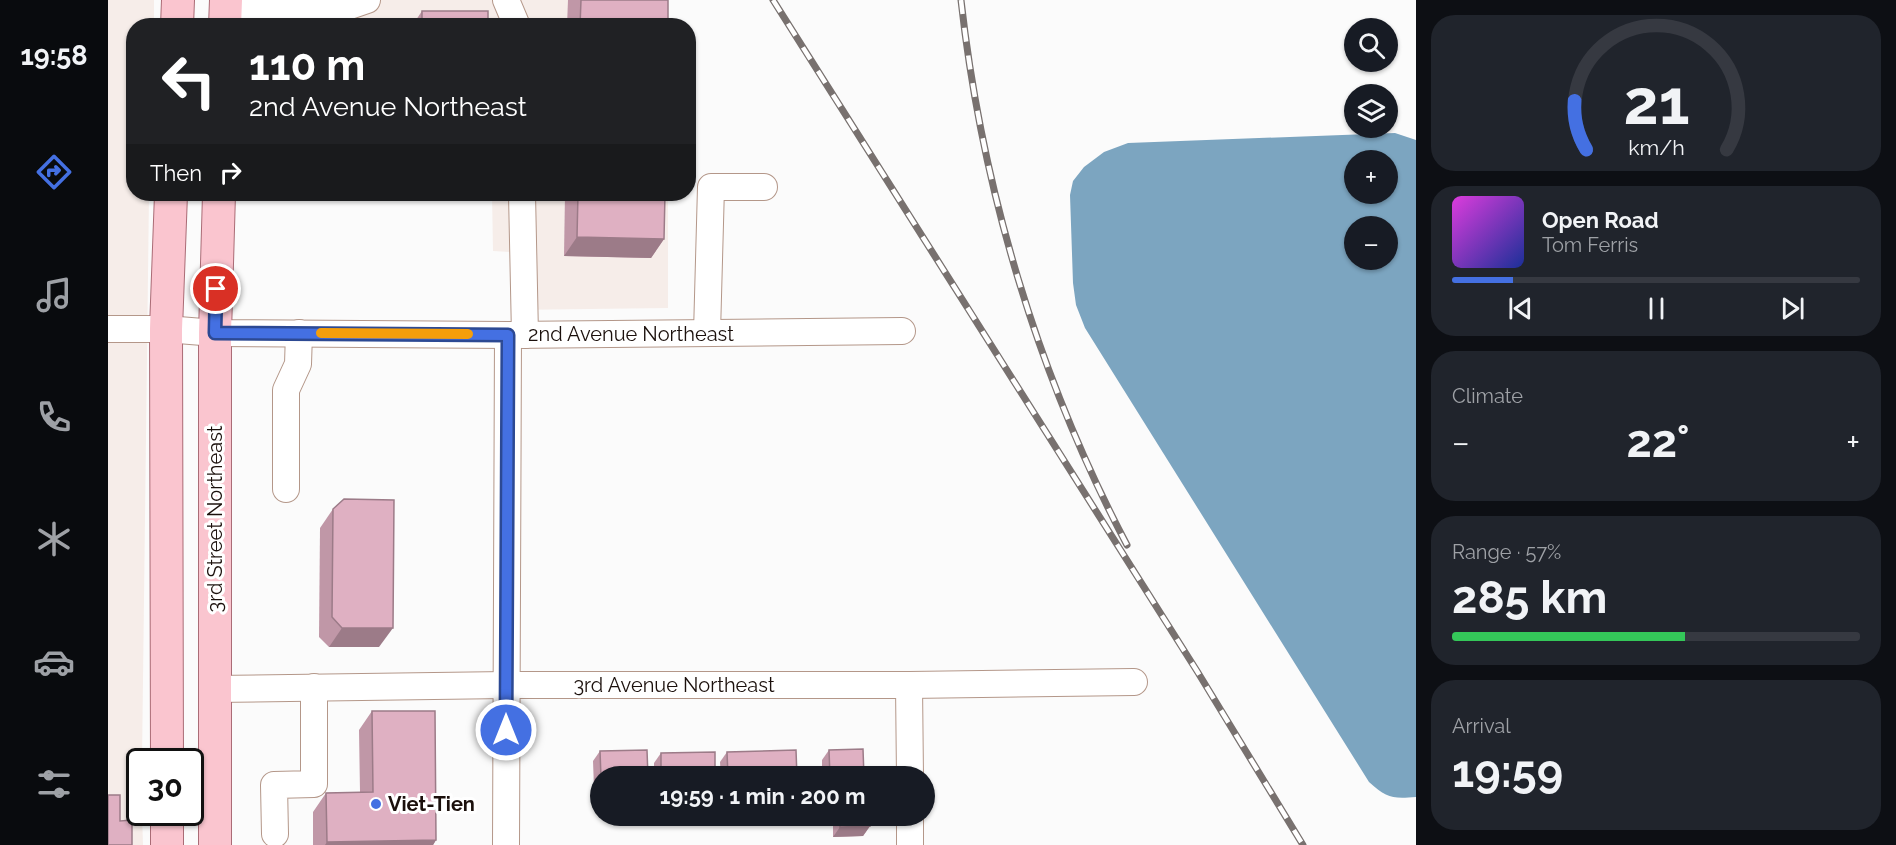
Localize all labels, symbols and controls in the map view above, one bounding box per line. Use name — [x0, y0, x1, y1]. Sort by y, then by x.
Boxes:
map controls — [1344, 18, 1398, 270]
button: search — [1344, 18, 1398, 72]
text: 19:58 — [20, 40, 88, 71]
text: 110 m — [249, 41, 365, 90]
icon: left — [150, 42, 228, 120]
text: 21 — [1623, 65, 1689, 139]
button: layers — [1344, 84, 1398, 138]
text: 2nd Avenue Northeast — [249, 91, 527, 122]
text: km/h — [1628, 135, 1684, 160]
button: + — [1344, 150, 1398, 204]
icon: directions — [33, 151, 75, 193]
icon: right — [214, 156, 247, 189]
text: Then — [150, 160, 202, 186]
text: Open Road — [1542, 207, 1659, 233]
button: − — [1344, 216, 1398, 270]
text: Tom Ferris — [1542, 233, 1638, 257]
pin — [190, 263, 241, 314]
icon: arrive — [199, 272, 232, 305]
icon: music — [33, 274, 75, 316]
icon: previous — [1504, 292, 1537, 325]
icon: pause — [1640, 292, 1673, 325]
icon: next — [1776, 292, 1809, 325]
street label: 2nd Avenue Northeast — [528, 322, 734, 346]
text: Climate — [1452, 384, 1523, 408]
icon: phone — [33, 396, 75, 438]
text: 22° — [1626, 415, 1690, 468]
text: − — [1452, 423, 1470, 462]
text: + — [1846, 423, 1860, 462]
street label: 3rd Street Northeast — [203, 425, 227, 613]
icon: climate — [33, 518, 75, 560]
text: Range · 57% — [1452, 540, 1561, 564]
text: 285 km — [1452, 571, 1607, 624]
icon: car — [33, 641, 75, 683]
street label: 3rd Avenue Northeast — [573, 673, 775, 697]
position arrow — [474, 698, 538, 762]
text: Arrival — [1452, 714, 1511, 738]
text: 19:59 — [1452, 745, 1563, 798]
speed limit sign: 30 — [126, 748, 204, 826]
icon: filters — [33, 763, 75, 805]
text: 19:59 · 1 min · 200 m — [659, 783, 866, 809]
place label: Viet-Tien — [388, 792, 475, 816]
marker: Viet-Tien — [369, 797, 383, 811]

